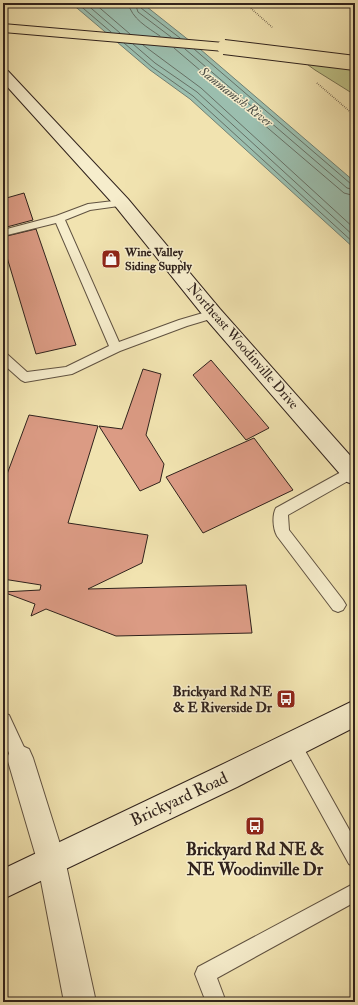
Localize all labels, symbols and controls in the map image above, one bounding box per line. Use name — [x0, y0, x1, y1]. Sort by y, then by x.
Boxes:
water label: Sammamish River — [195, 63, 277, 131]
place label: Wine Valley Siding Supply — [124, 245, 192, 274]
shop icon: Wine Valley Siding Supply — [100, 248, 122, 270]
street label: Northeast Woodinville Drive — [184, 279, 303, 413]
place label: Brickyard Rd NE & E Riverside Dr — [172, 683, 273, 716]
bus stop icon: Brickyard Rd NE & E Riverside Dr — [275, 688, 297, 710]
street label: Brickyard Road — [127, 767, 232, 832]
bus stop icon: Brickyard Rd NE & NE Woodinville Dr — [244, 815, 266, 837]
place label: Brickyard Rd NE & NE Woodinville Dr — [186, 839, 324, 880]

